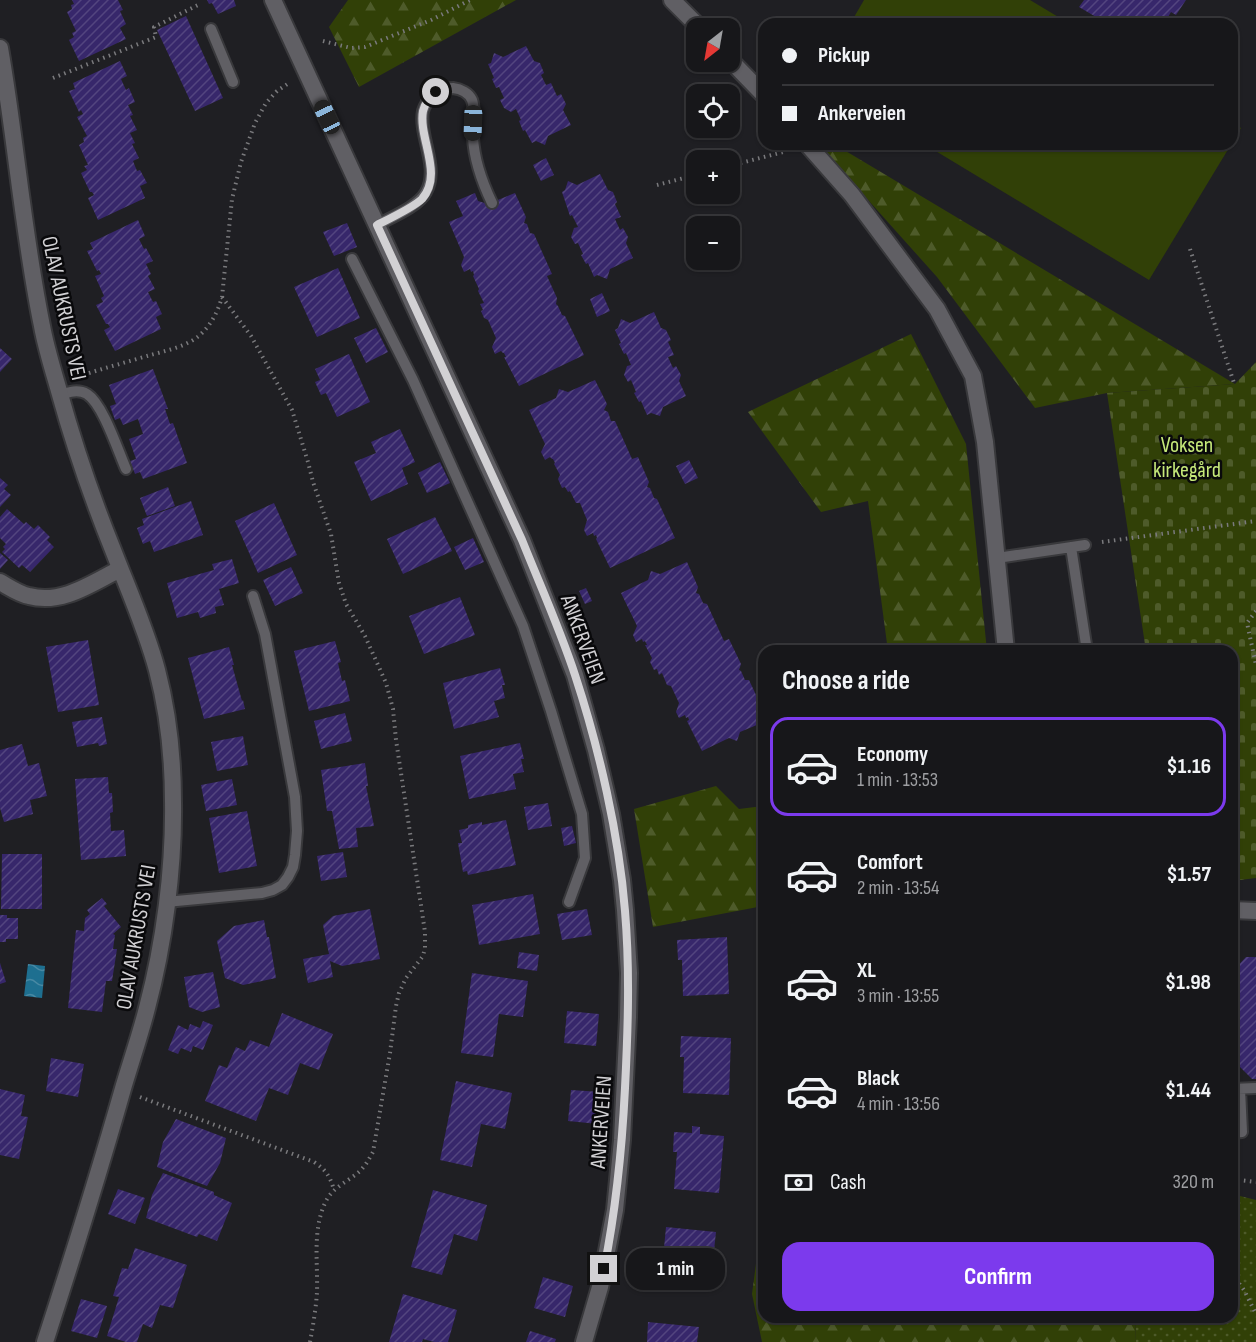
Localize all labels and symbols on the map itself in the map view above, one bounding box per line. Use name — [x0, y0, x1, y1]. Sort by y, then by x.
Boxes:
north arrow — [686, 18, 740, 72]
route start — [422, 78, 449, 105]
car — [311, 97, 343, 137]
car — [463, 105, 483, 141]
street label: OLAV AUKRUSTS VEI — [35, 234, 92, 383]
park label: Voksen kirkegård — [1153, 432, 1221, 484]
street label: ANKERVEIEN — [554, 590, 611, 688]
street label: OLAV AUKRUSTS VEI — [110, 863, 163, 1012]
street label: ANKERVEIEN — [585, 1075, 618, 1171]
callout: 1 min — [625, 1248, 724, 1290]
route end — [590, 1255, 617, 1282]

